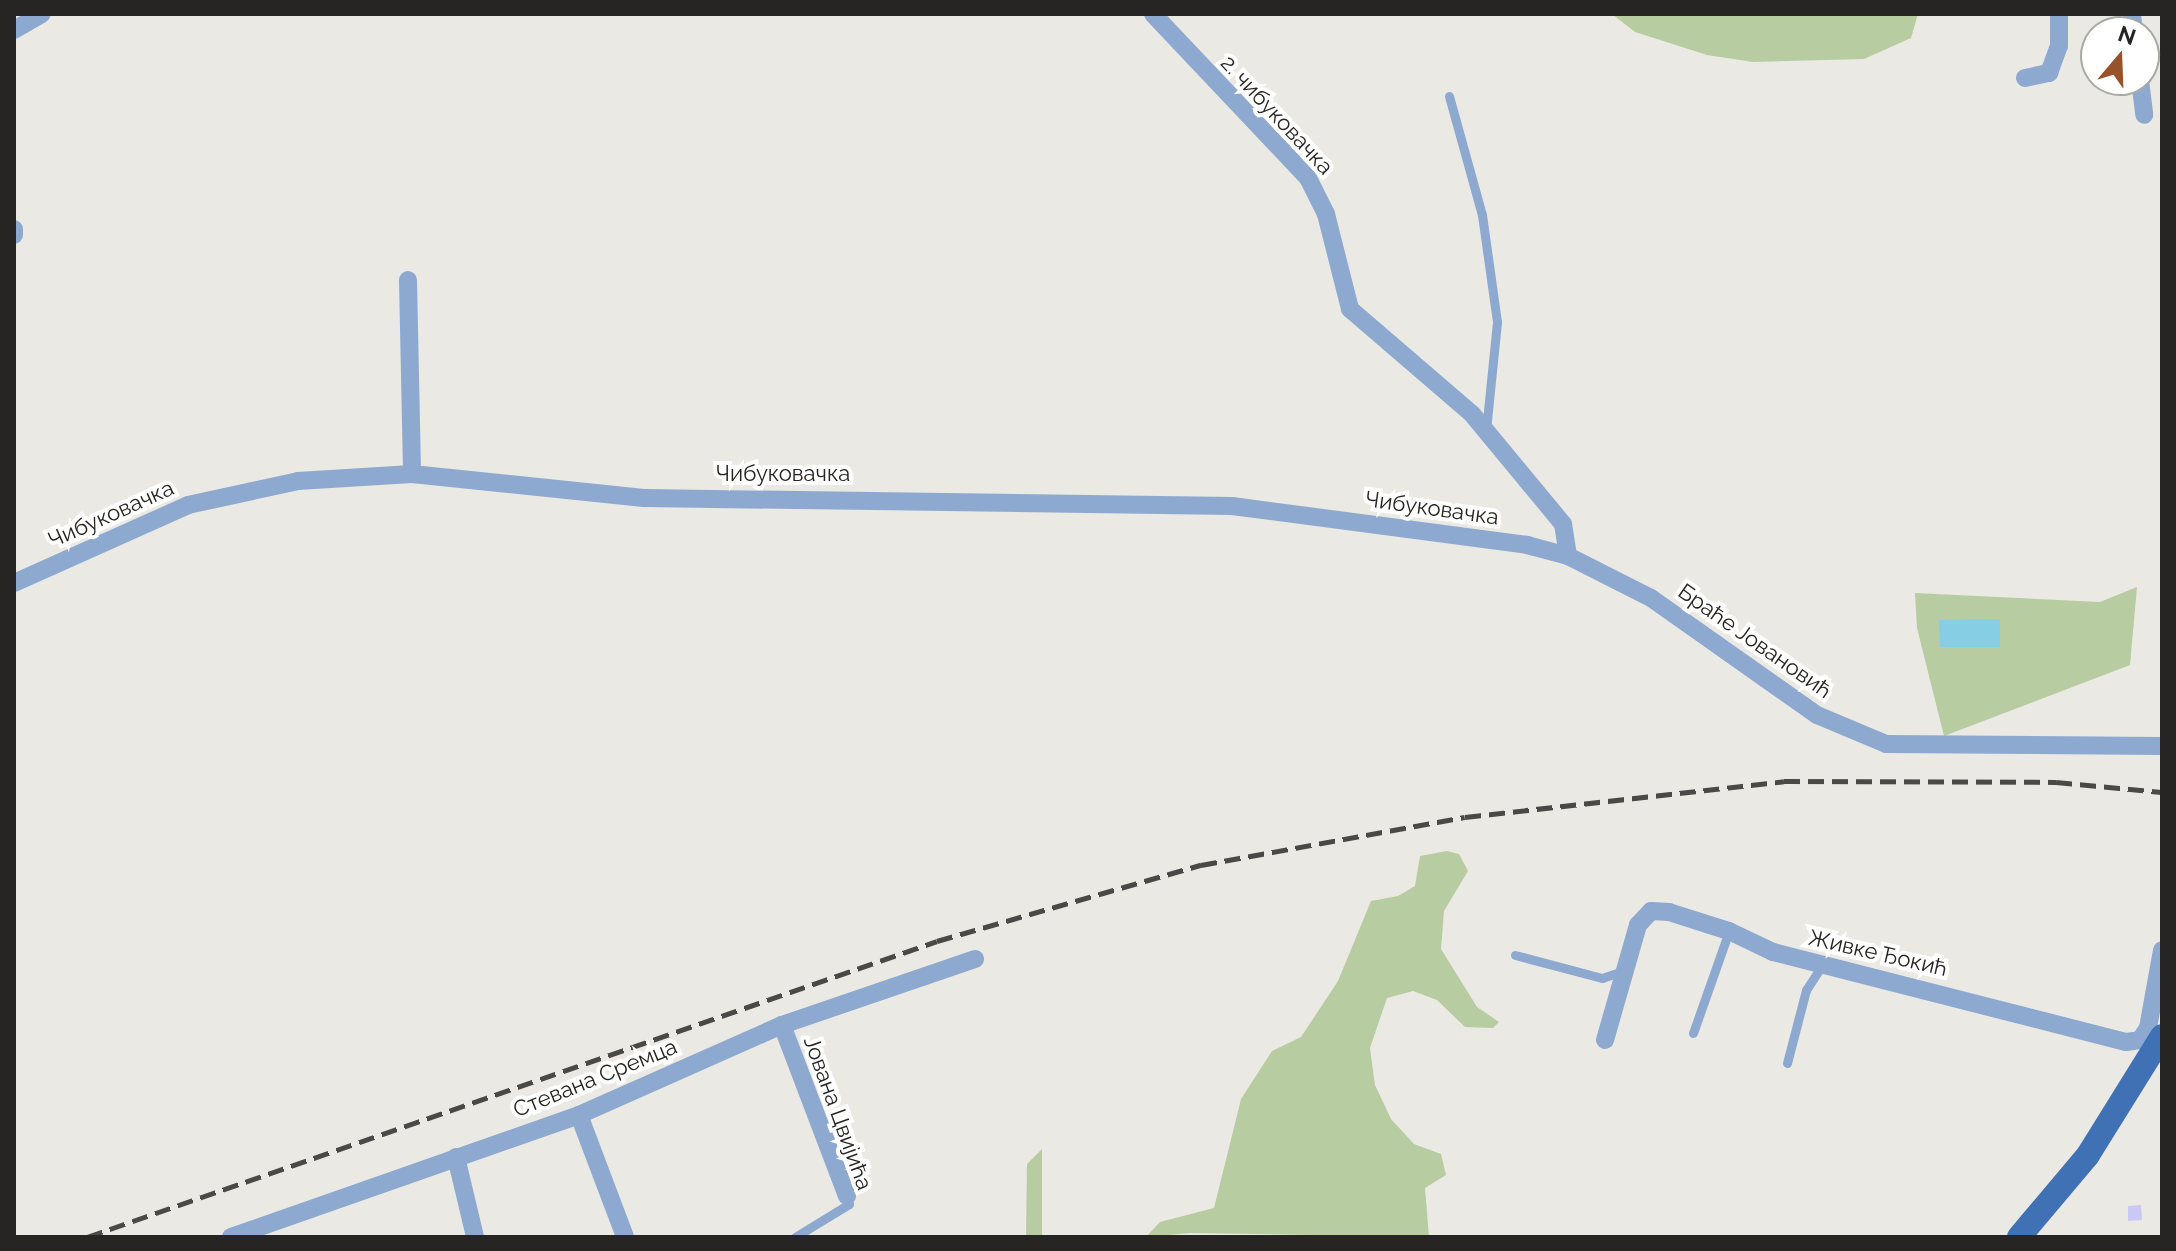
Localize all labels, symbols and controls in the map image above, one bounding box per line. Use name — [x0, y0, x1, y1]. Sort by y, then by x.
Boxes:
north arrow — [2080, 16, 2160, 96]
text: N — [2115, 20, 2139, 50]
street label: 2. чибуковачка — [1215, 50, 1339, 180]
street label: Чибуковачка — [716, 461, 850, 487]
street label: Чибуковачка — [44, 475, 178, 553]
street label: Чибуковачка — [1364, 486, 1500, 530]
street label: Браће Јовановић — [1673, 578, 1837, 704]
street label: Живке Ђокић — [1806, 924, 1950, 982]
street label: Стевана Сремца — [509, 1033, 681, 1123]
street label: Јована Цвијића — [798, 1033, 878, 1193]

